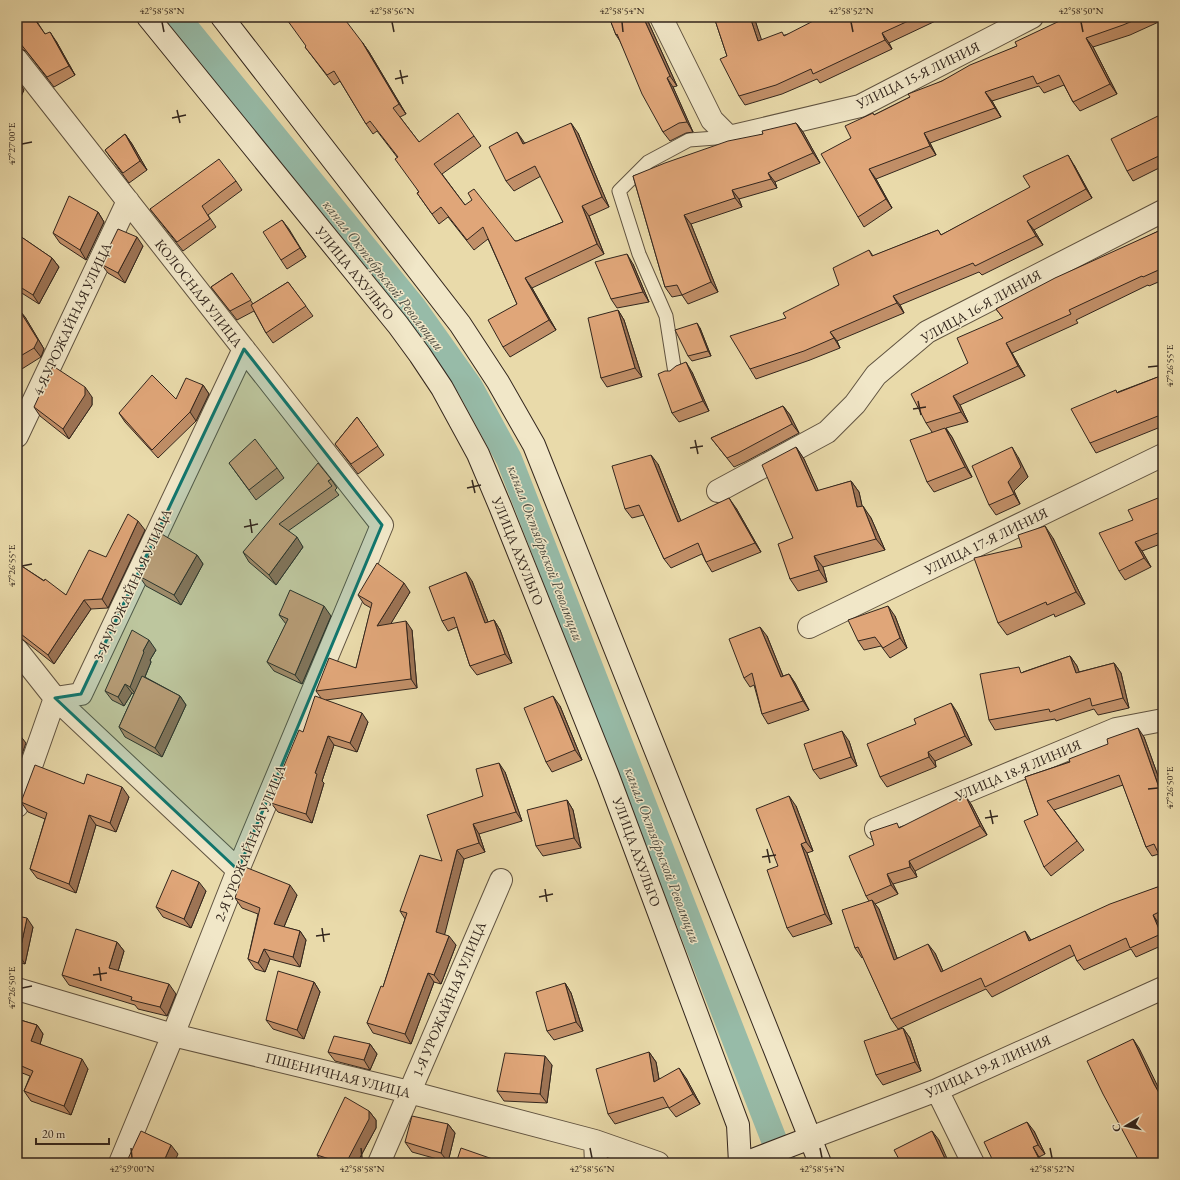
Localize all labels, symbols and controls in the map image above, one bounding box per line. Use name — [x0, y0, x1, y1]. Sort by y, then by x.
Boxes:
text: 42°58'58"N — [140, 4, 185, 17]
text: 42°58'56"N — [370, 4, 415, 17]
text: 42°58'54"N — [600, 4, 645, 17]
text: 42°58'52"N — [829, 4, 874, 17]
text: 42°58'50"N — [1059, 4, 1104, 17]
street label: УЛИЦА 15-Я ЛИНИЯ — [852, 37, 983, 113]
text: 47°27'00"E — [5, 122, 18, 165]
water label: канал Октябрьской Революции — [319, 195, 449, 355]
street label: УЛИЦА АХУЛЬГО — [311, 222, 398, 324]
street label: КОЛОСНАЯ УЛИЦА — [151, 235, 247, 351]
street label: 4-Я УРОЖАЙНАЯ УЛИЦА — [29, 239, 116, 399]
street label: УЛИЦА 16-Я ЛИНИЯ — [917, 265, 1045, 347]
text: 47°26'55"E — [1163, 344, 1176, 387]
water label: канал Октябрьской Революции — [504, 462, 588, 644]
street label: УЛИЦА АХУЛЬГО — [488, 493, 548, 608]
street label: УЛИЦА 17-Я ЛИНИЯ — [920, 503, 1051, 579]
street label: 3-Я УРОЖАЙНАЯ УЛИЦА — [89, 505, 176, 665]
text: 47°26'55"E — [5, 544, 18, 587]
street label: УЛИЦА 18-Я ЛИНИЯ — [951, 735, 1084, 805]
street label: 2-Я УРОЖАЙНАЯ УЛИЦА — [210, 762, 290, 924]
water label: канал Октябрьской Революции — [621, 764, 705, 946]
text: 47°26'50"E — [1163, 766, 1176, 809]
street label: УЛИЦА АХУЛЬГО — [608, 794, 665, 910]
street label: 1-Я УРОЖАЙНАЯ УЛИЦА — [408, 918, 490, 1079]
text: 47°26'50"E — [5, 966, 18, 1009]
street label: УЛИЦА 19-Я ЛИНИЯ — [922, 1030, 1054, 1102]
street label: ПШЕНИЧНАЯ УЛИЦА — [264, 1048, 413, 1102]
north arrow — [1106, 1106, 1146, 1146]
scale bar — [36, 1120, 109, 1146]
text: С — [1109, 1122, 1124, 1133]
text: 20 m — [42, 1126, 66, 1142]
text: 42°59'00"N — [110, 1162, 155, 1175]
text: 42°58'58"N — [340, 1162, 385, 1175]
text: 42°58'56"N — [570, 1162, 615, 1175]
text: 42°58'54"N — [800, 1162, 845, 1175]
text: 42°58'52"N — [1030, 1162, 1075, 1175]

